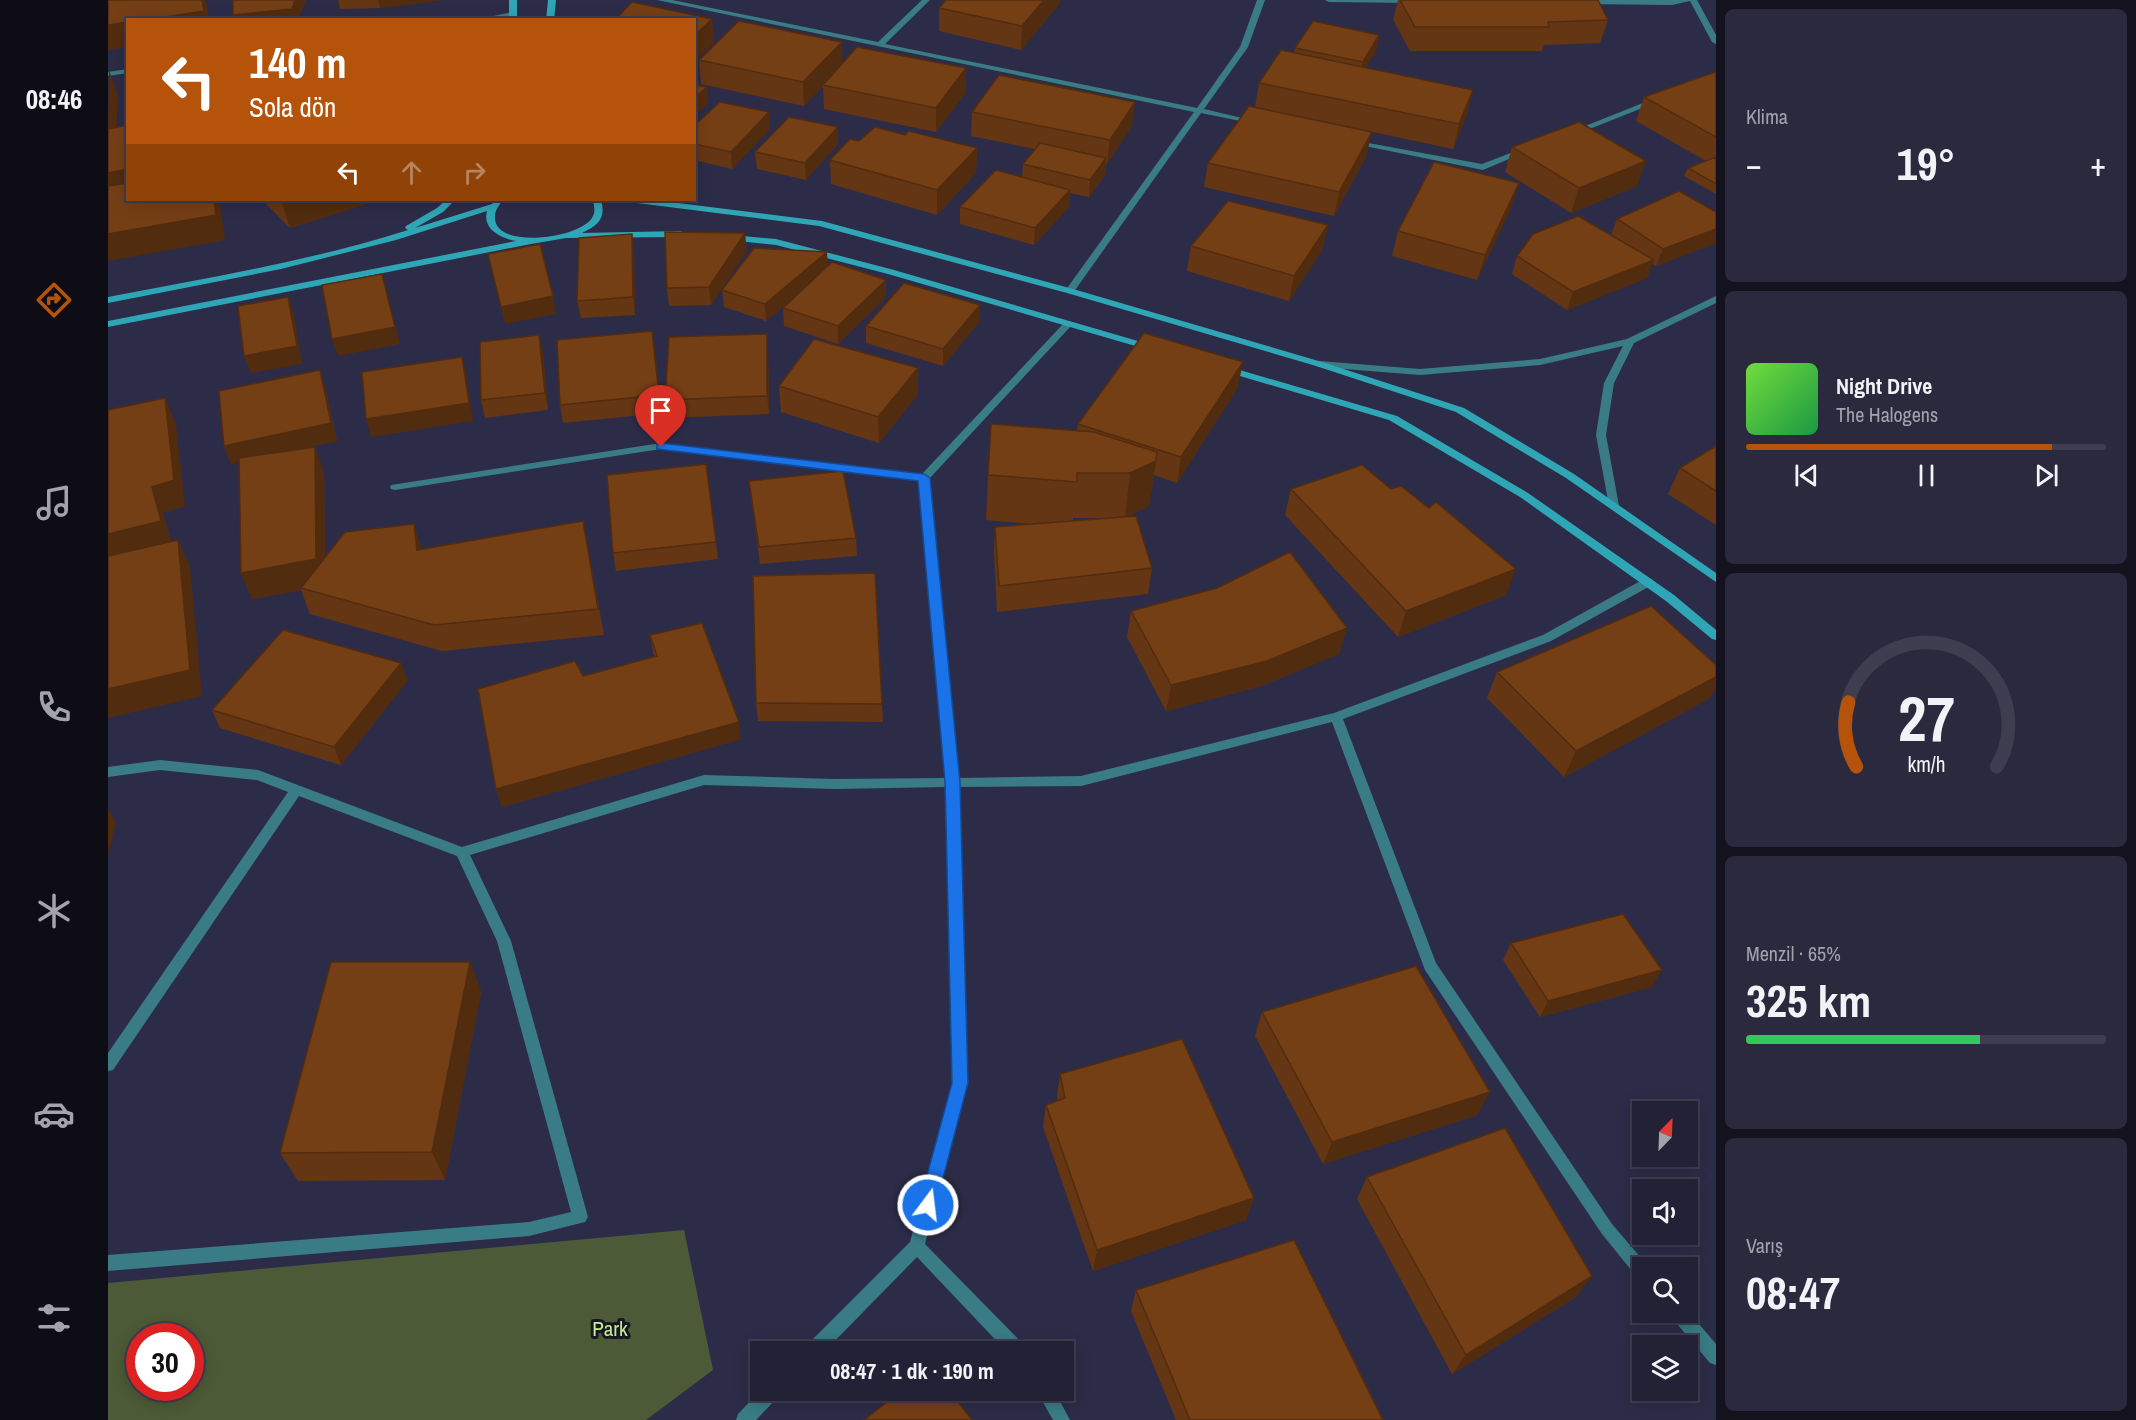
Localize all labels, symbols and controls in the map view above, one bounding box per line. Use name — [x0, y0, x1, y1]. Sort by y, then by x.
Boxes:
text: 140 m — [249, 35, 347, 91]
icon: left — [150, 42, 228, 120]
text: 08:46 — [26, 81, 82, 117]
text: Sola dön — [249, 89, 336, 125]
text: Klima — [1746, 103, 1788, 130]
text: 19° — [1896, 133, 1956, 194]
text: − — [1746, 142, 1762, 186]
text: + — [2090, 142, 2106, 186]
icon: left — [332, 156, 365, 189]
icon: ahead — [395, 156, 428, 189]
icon: right — [458, 156, 491, 189]
icon: directions — [33, 279, 75, 321]
text: Night Drive — [1836, 371, 1932, 401]
pin — [635, 385, 686, 447]
icon: arrive — [644, 394, 677, 427]
text: The Halogens — [1836, 401, 1938, 428]
icon: previous — [1790, 459, 1823, 492]
icon: pause — [1910, 459, 1943, 492]
icon: next — [2030, 459, 2063, 492]
icon: music — [33, 482, 75, 524]
text: 27 — [1898, 676, 1954, 760]
icon: phone — [33, 686, 75, 728]
text: km/h — [1907, 750, 1945, 779]
icon: climate — [33, 890, 75, 932]
text: Menzil · 65% — [1746, 940, 1841, 967]
text: 325 km — [1746, 970, 1871, 1031]
icon: car — [33, 1093, 75, 1135]
north arrow — [1632, 1101, 1698, 1167]
map controls — [1632, 1101, 1698, 1401]
position arrow — [896, 1173, 960, 1237]
button: sound — [1632, 1179, 1698, 1245]
text: Varış — [1746, 1232, 1783, 1259]
button: search — [1632, 1257, 1698, 1323]
text: 08:47 — [1746, 1262, 1840, 1323]
icon: filters — [33, 1297, 75, 1339]
park label: Park — [592, 1314, 628, 1343]
speed limit sign: 30 — [126, 1323, 204, 1401]
button: layers — [1632, 1335, 1698, 1401]
text: 08:47 · 1 dk · 190 m — [830, 1356, 994, 1386]

